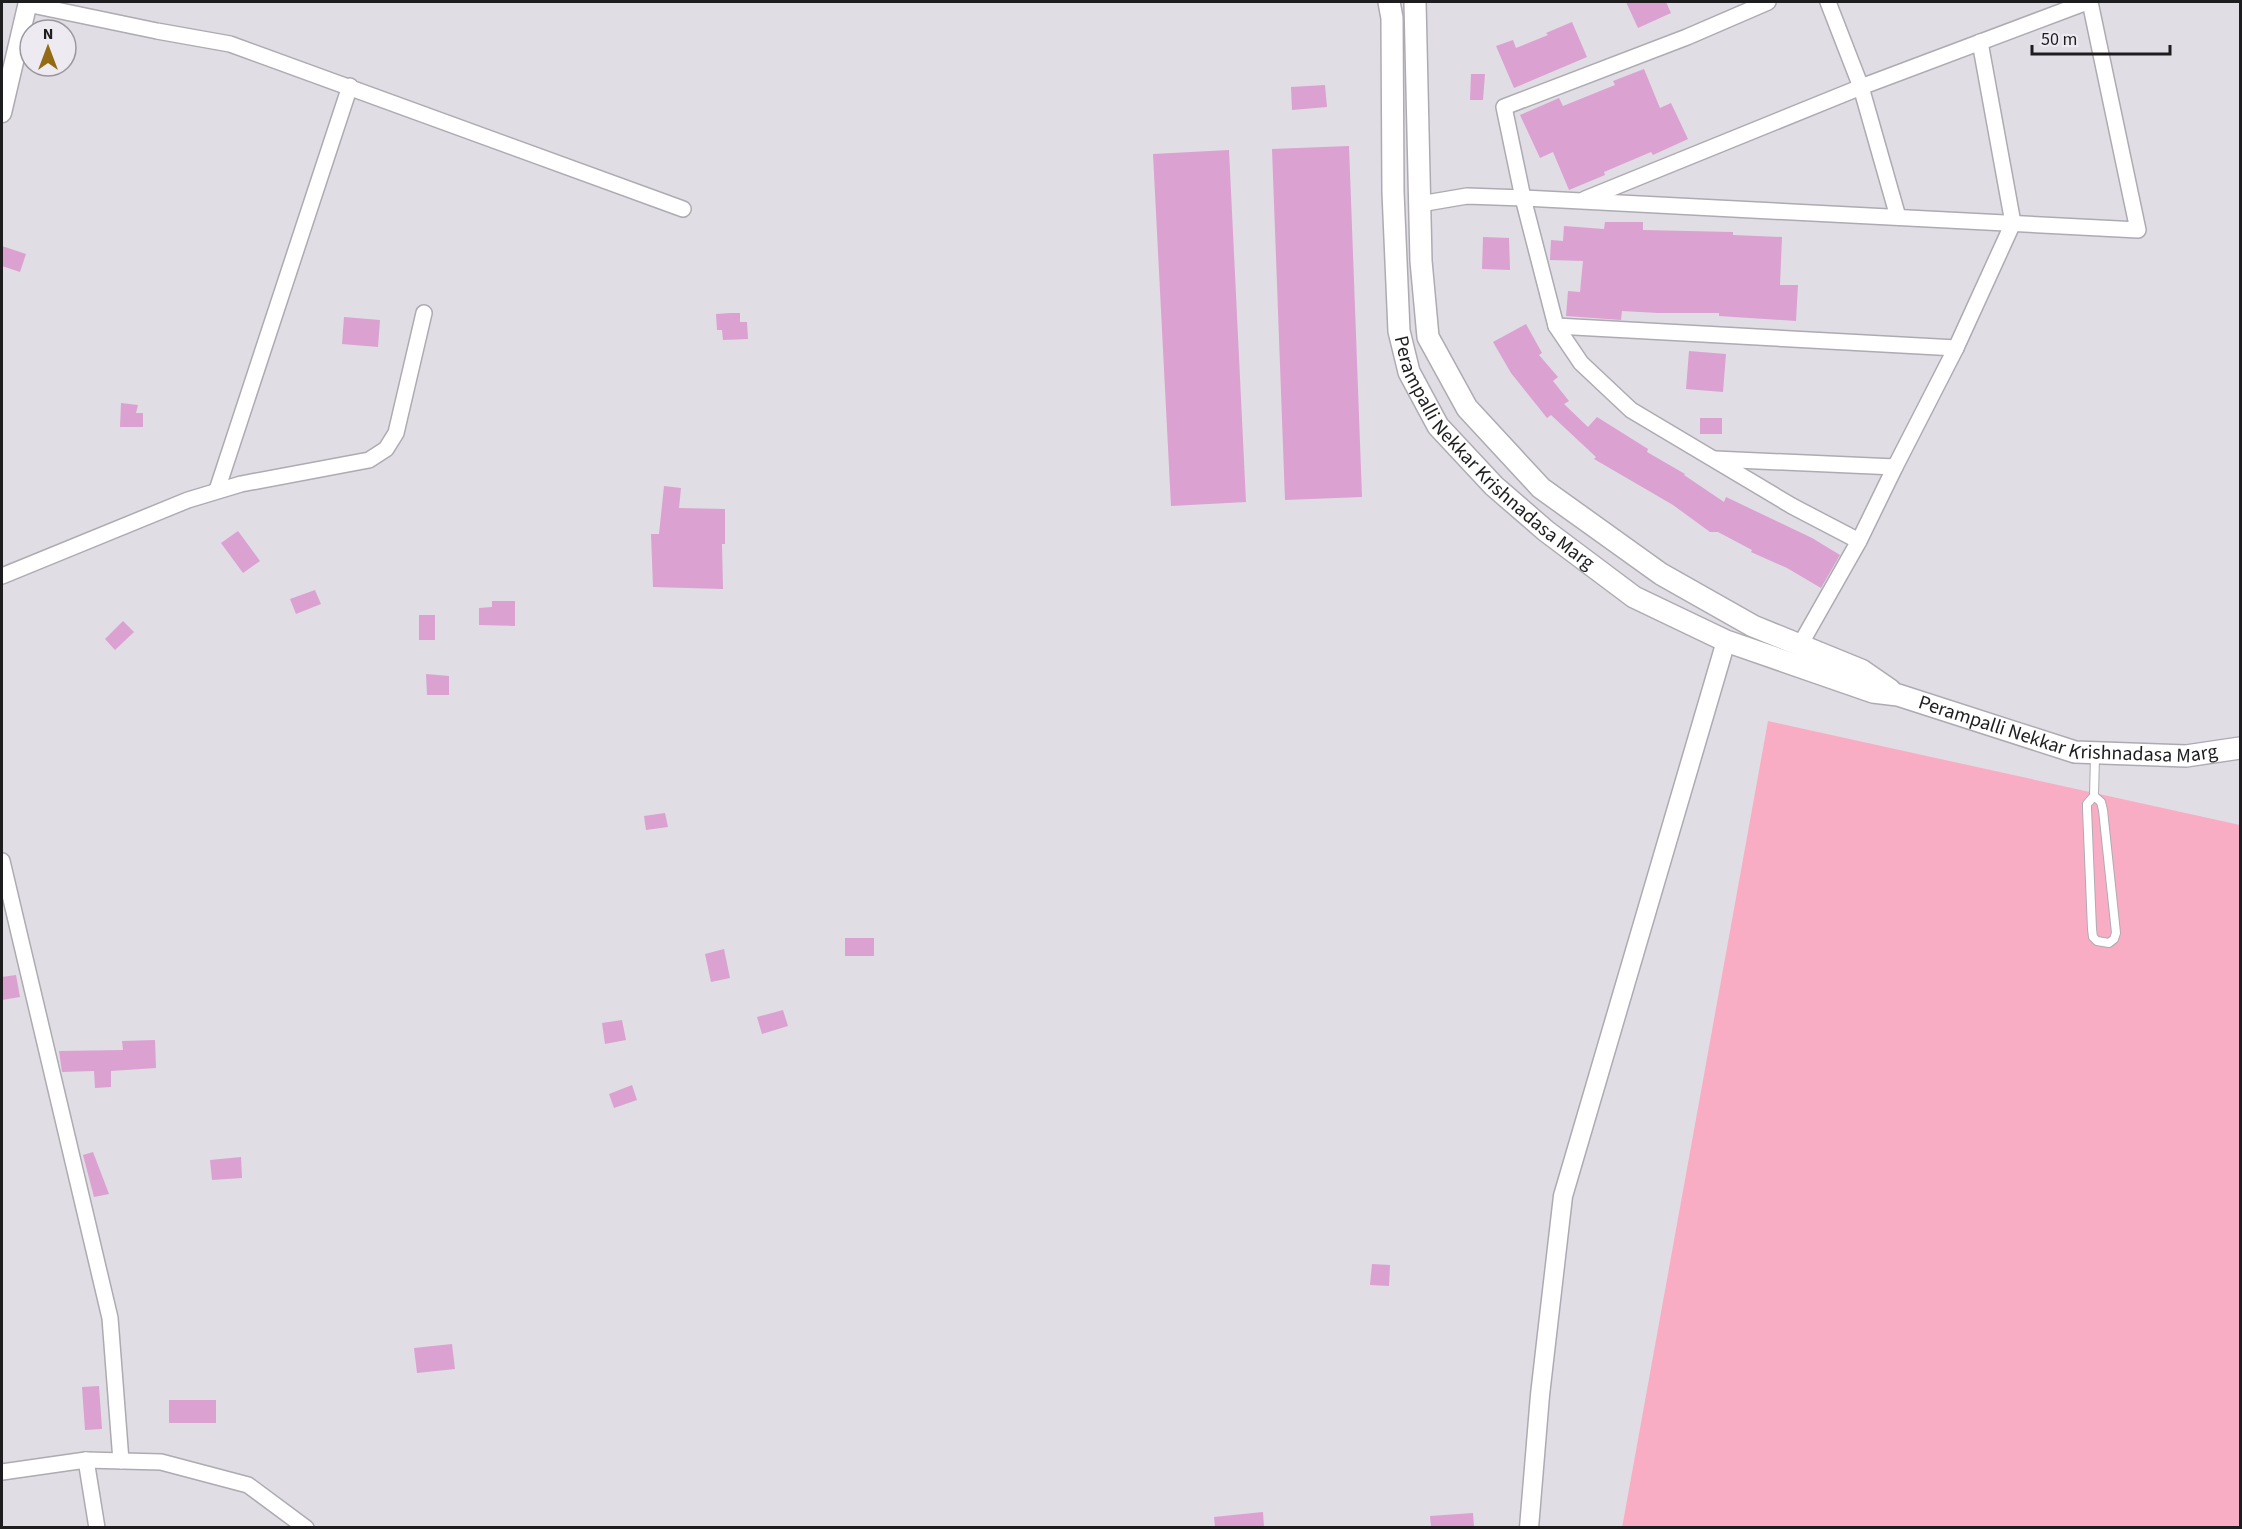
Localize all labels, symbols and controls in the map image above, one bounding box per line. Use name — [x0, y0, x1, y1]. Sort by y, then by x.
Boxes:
north arrow — [18, 18, 78, 78]
scale bar — [2032, 18, 2170, 56]
text: N — [43, 23, 53, 45]
text: 50 m — [2041, 27, 2077, 52]
street label: Perampalli Nekkar Krishnadasa Marg — [1387, 333, 1600, 577]
street label: Perampalli Nekkar Krishnadasa Marg — [1915, 688, 2219, 770]

